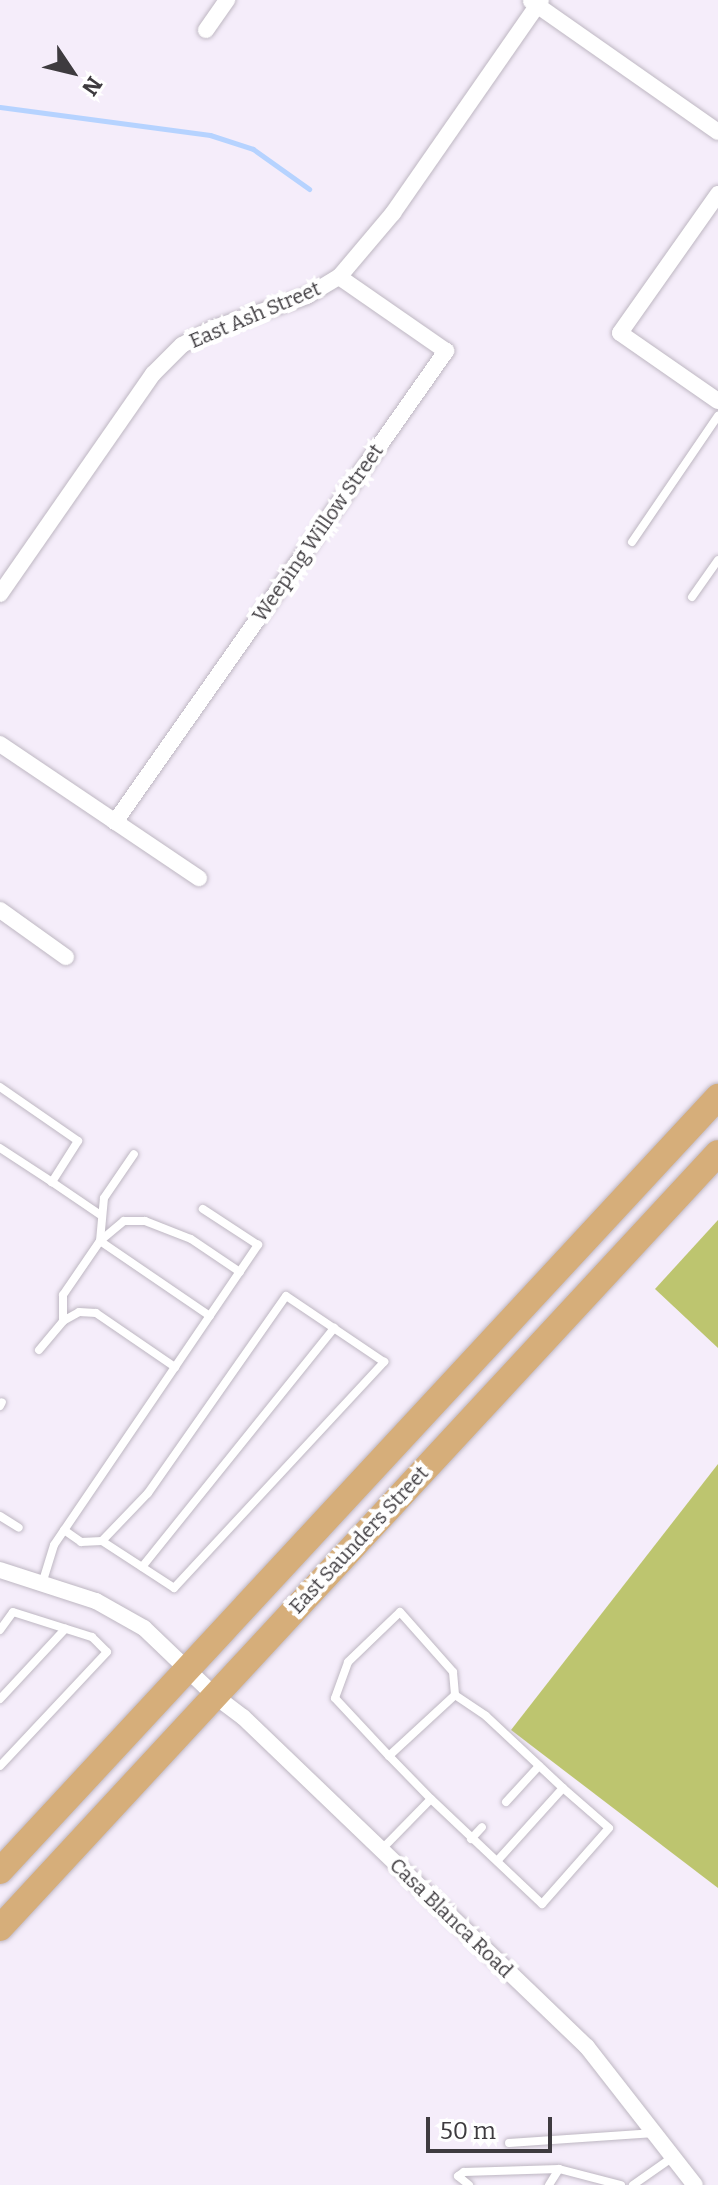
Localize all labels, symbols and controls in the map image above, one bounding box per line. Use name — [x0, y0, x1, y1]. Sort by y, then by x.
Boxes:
north arrow — [32, 32, 112, 112]
text: N — [76, 71, 108, 101]
street label: East Ash Street — [186, 277, 324, 353]
street label: Weeping Willow Street — [248, 440, 388, 626]
street label: East Saunders Street — [285, 1461, 433, 1619]
street label: Casa Blanca Road — [385, 1853, 517, 1983]
scale bar — [430, 2101, 556, 2151]
text: 50 m — [440, 2117, 496, 2145]

